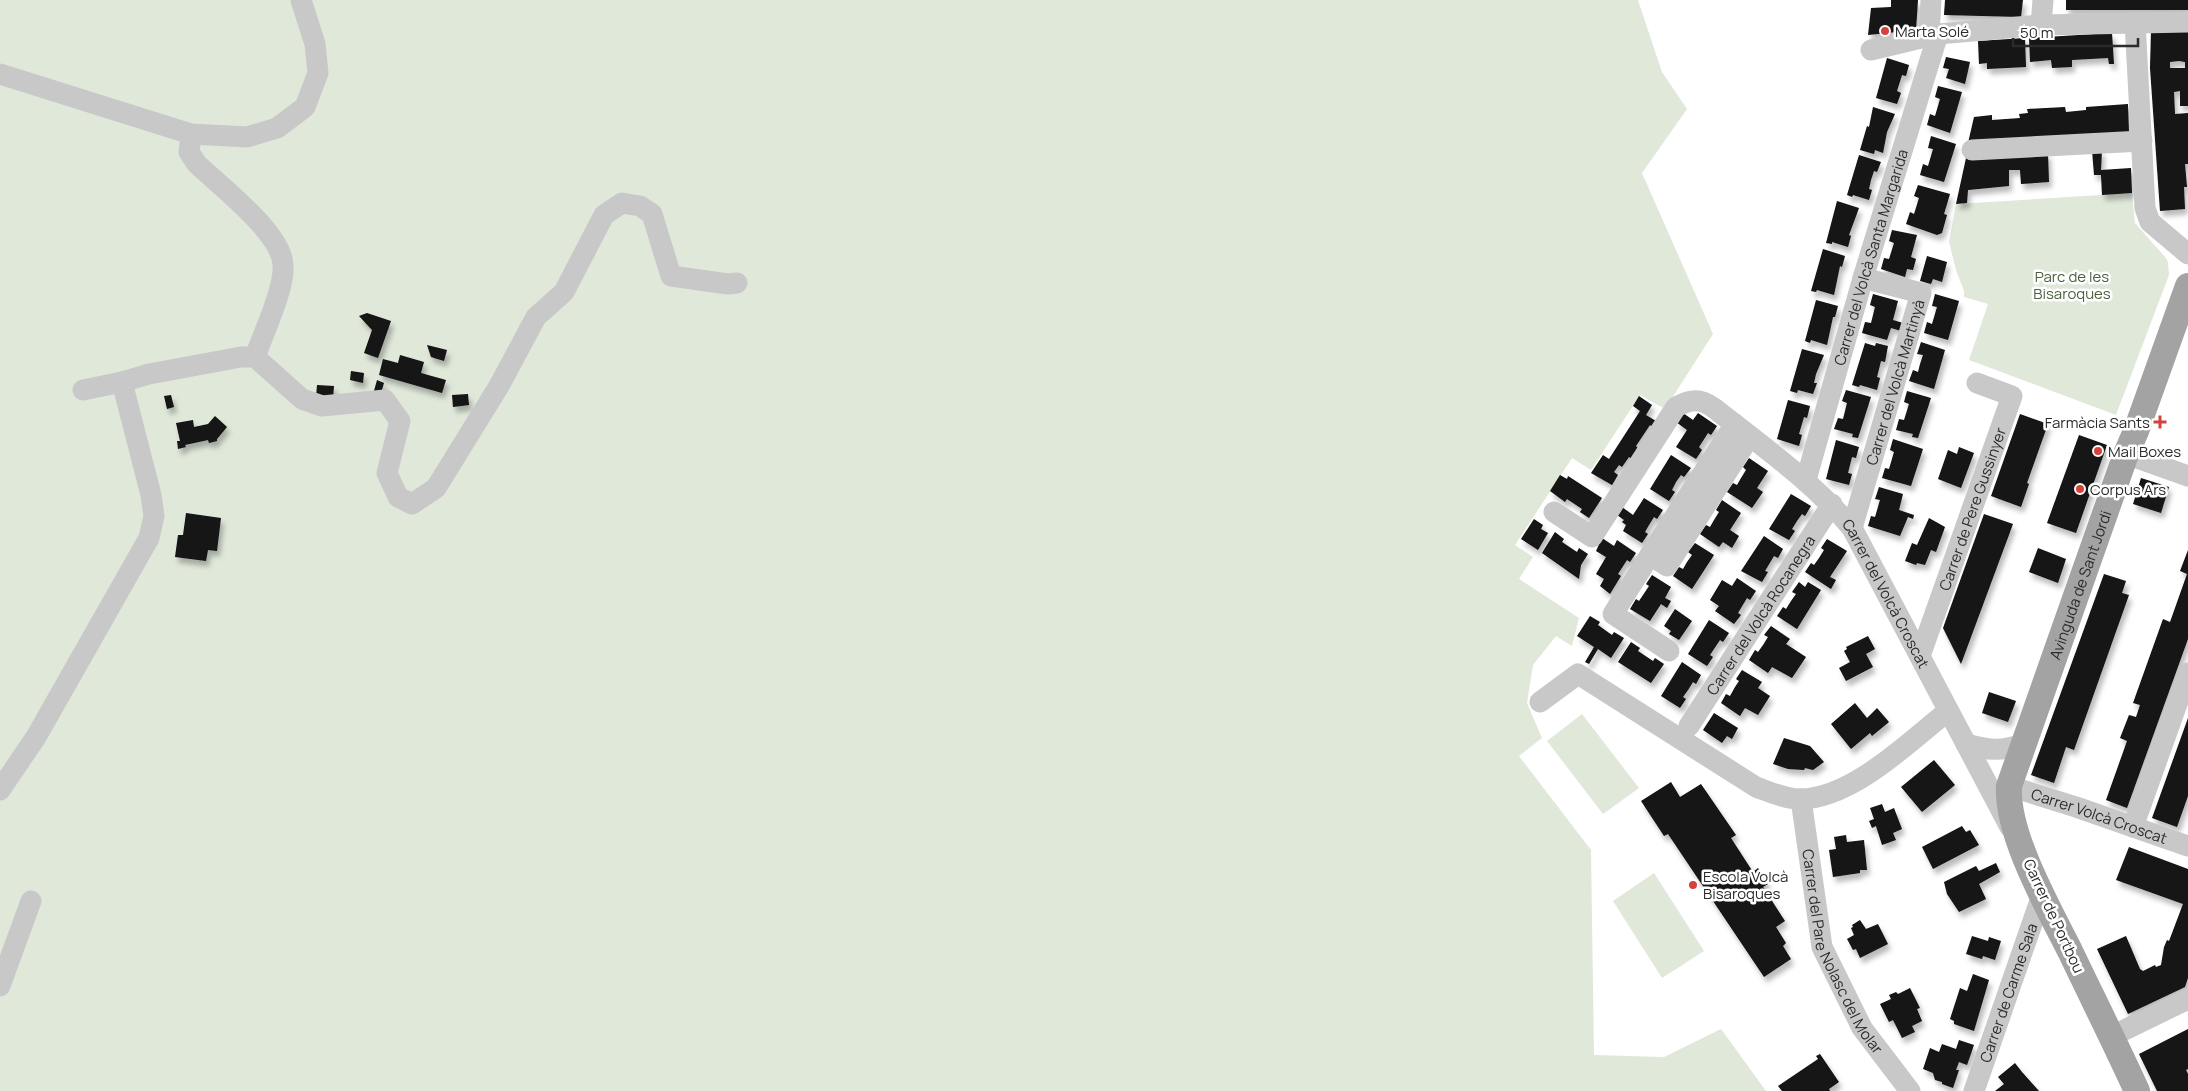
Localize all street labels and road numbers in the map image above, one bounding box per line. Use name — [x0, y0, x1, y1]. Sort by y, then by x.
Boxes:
street label: Carrer del Volcà Santa Margarida — [1828, 146, 1913, 368]
street label: Carrer del Volcà Martinyà — [1861, 297, 1929, 468]
street label: Carrer de Pere Gussinyer — [1934, 424, 2011, 593]
street label: Avinguda de Sant Jordi — [2044, 508, 2116, 662]
street label: Carrer del Volcà Croscat — [1838, 514, 1935, 672]
street label: Carrer del Volcà Rocanegra — [1701, 531, 1820, 699]
street label: Carrer Volcà Croscat — [2029, 783, 2170, 848]
street label: Carrer del Pare Nolasc del Molar — [1798, 848, 1889, 1058]
street label: Carrer de Portbou — [2018, 856, 2090, 976]
street label: Carrer de Carme Sala — [1974, 920, 2042, 1065]

